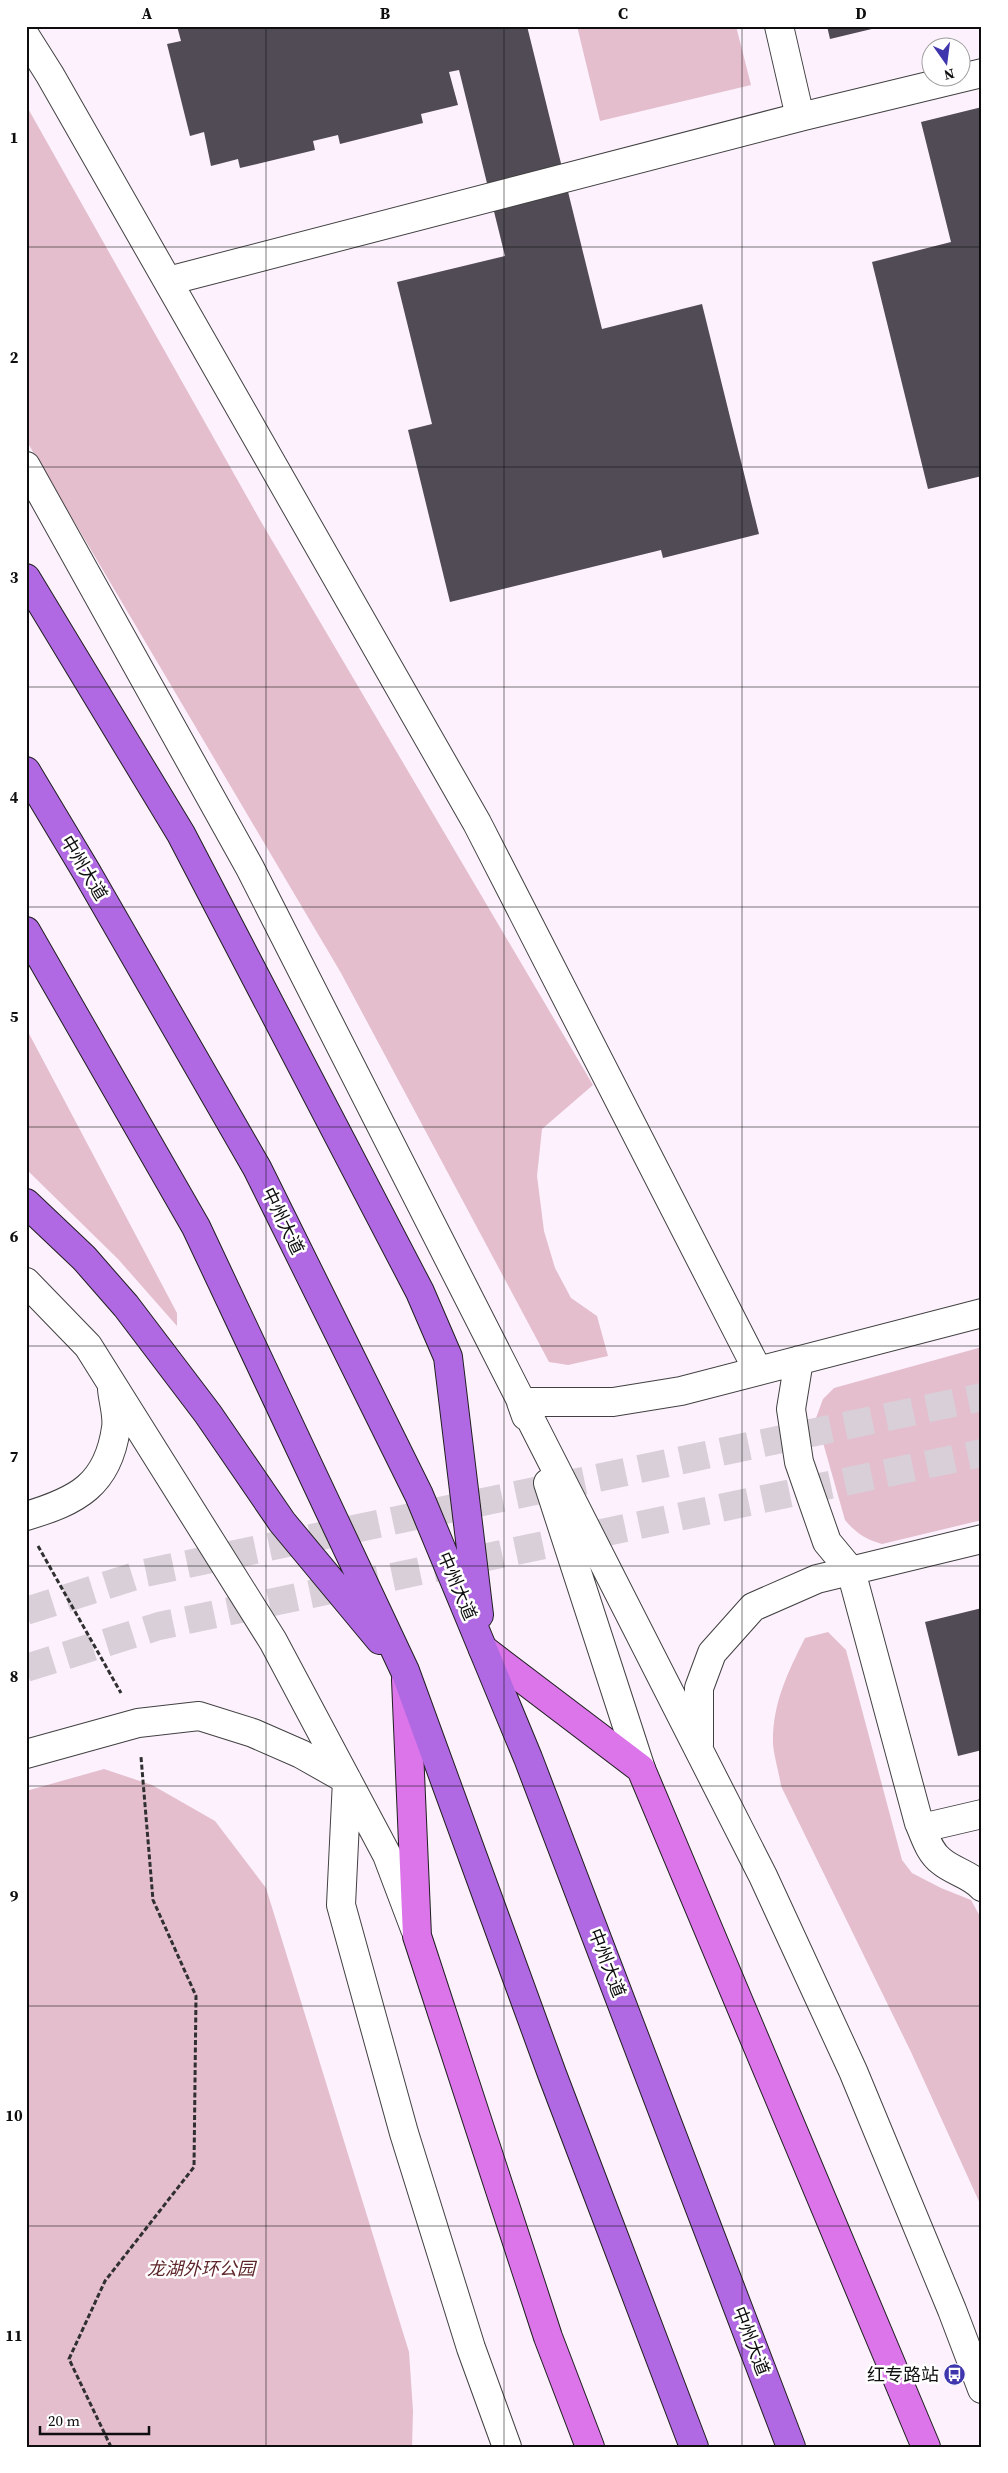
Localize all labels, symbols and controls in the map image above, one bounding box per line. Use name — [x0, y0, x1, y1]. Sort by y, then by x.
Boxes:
text: A — [142, 2, 153, 24]
text: B — [380, 2, 391, 24]
text: C — [618, 2, 628, 24]
text: D — [855, 2, 867, 24]
north arrow — [920, 38, 970, 88]
text: N — [942, 64, 957, 86]
text: 1 — [10, 126, 18, 148]
text: 2 — [10, 346, 19, 368]
text: 3 — [10, 566, 19, 588]
text: 4 — [10, 786, 19, 808]
street label: 中州大道 — [55, 830, 114, 905]
text: 5 — [10, 1005, 19, 1027]
street label: 中州大道 — [256, 1183, 310, 1259]
text: 6 — [10, 1225, 19, 1247]
text: 7 — [10, 1445, 19, 1467]
street label: 中州大道 — [432, 1548, 483, 1624]
text: 8 — [10, 1665, 18, 1687]
text: 9 — [10, 1885, 19, 1907]
street label: 中州大道 — [583, 1925, 632, 2001]
text: 10 — [5, 2104, 23, 2126]
park label: 龙湖外环公园 — [147, 2256, 258, 2281]
street label: 中州大道 — [727, 2303, 776, 2379]
text: 11 — [5, 2324, 23, 2346]
place label: 红专路站 — [867, 2362, 939, 2387]
bus stop icon: 红专路站 — [943, 2363, 967, 2387]
scale bar — [40, 2403, 149, 2435]
text: 20 m — [48, 2410, 80, 2431]

